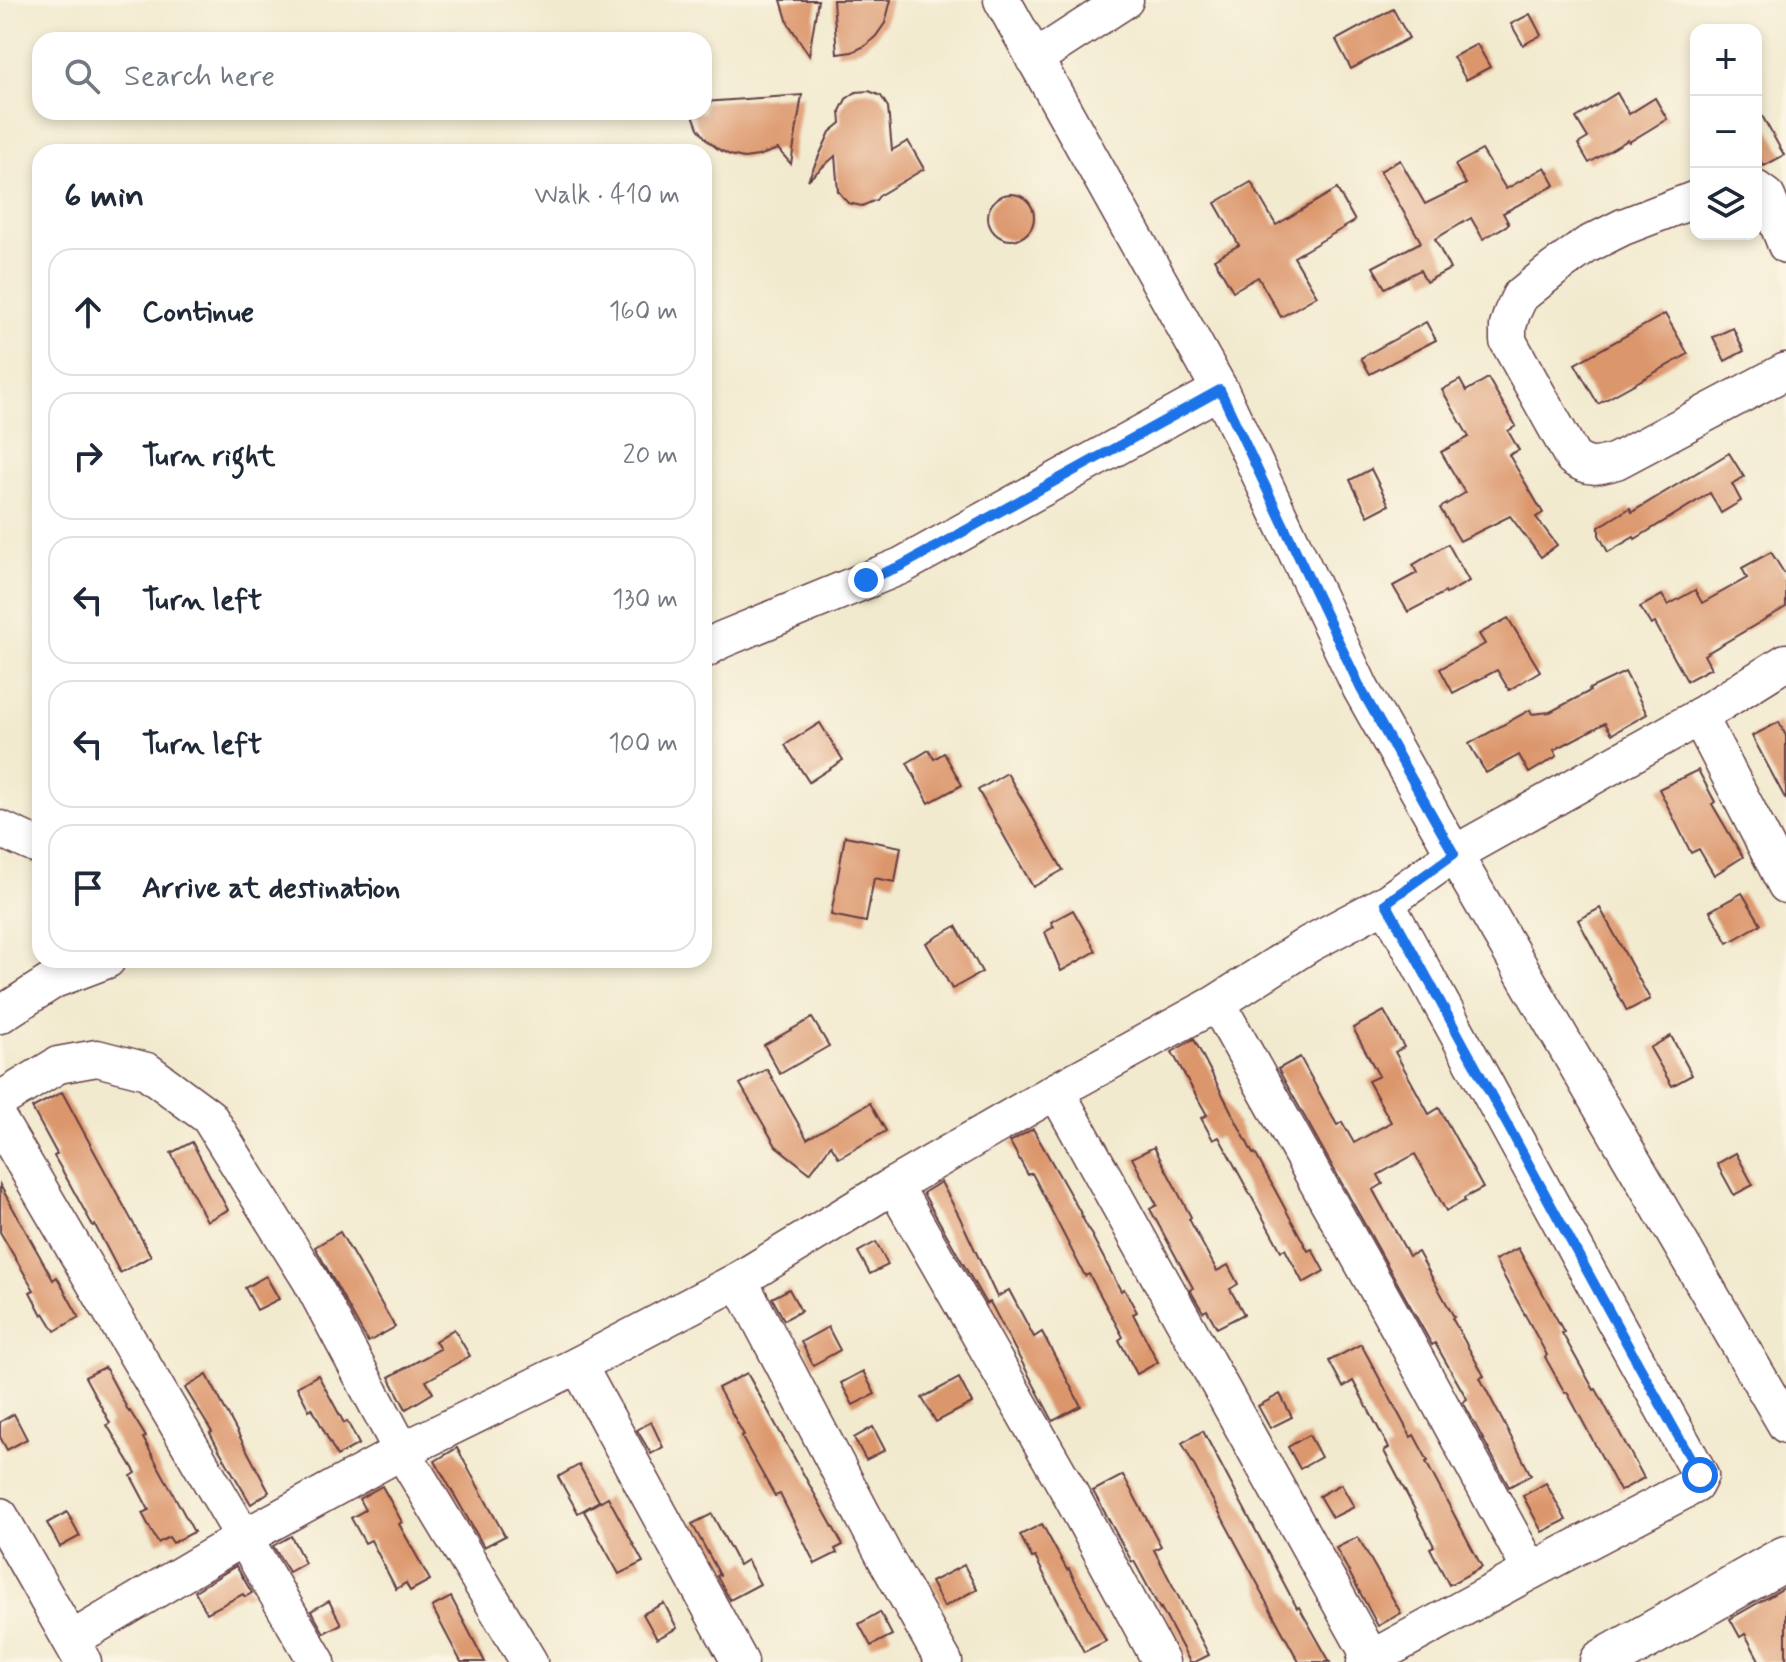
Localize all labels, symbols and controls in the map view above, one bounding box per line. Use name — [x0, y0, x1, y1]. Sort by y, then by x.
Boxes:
map controls — [1690, 24, 1762, 240]
button: + — [1690, 24, 1762, 96]
search box — [32, 32, 712, 120]
icon: search — [60, 54, 104, 98]
text: Search here — [124, 57, 275, 96]
button: − — [1690, 96, 1762, 168]
button: layers — [1690, 168, 1762, 240]
text: 6 min — [64, 174, 144, 219]
text: Walk · 410 m — [534, 179, 680, 213]
icon: ahead — [66, 290, 110, 334]
text: Continue — [142, 293, 254, 332]
text: 160 m — [609, 295, 678, 329]
icon: right — [66, 434, 110, 478]
text: Turn right — [142, 437, 275, 476]
text: 20 m — [623, 439, 678, 473]
route end — [848, 562, 884, 598]
icon: left — [66, 578, 110, 622]
text: Turn left — [142, 581, 262, 620]
text: 130 m — [612, 583, 678, 617]
icon: left — [66, 722, 110, 766]
text: Turn left — [142, 725, 262, 764]
text: 100 m — [608, 727, 678, 761]
icon: arrive — [66, 866, 110, 910]
text: Arrive at destination — [142, 869, 400, 908]
route start — [1682, 1457, 1718, 1493]

